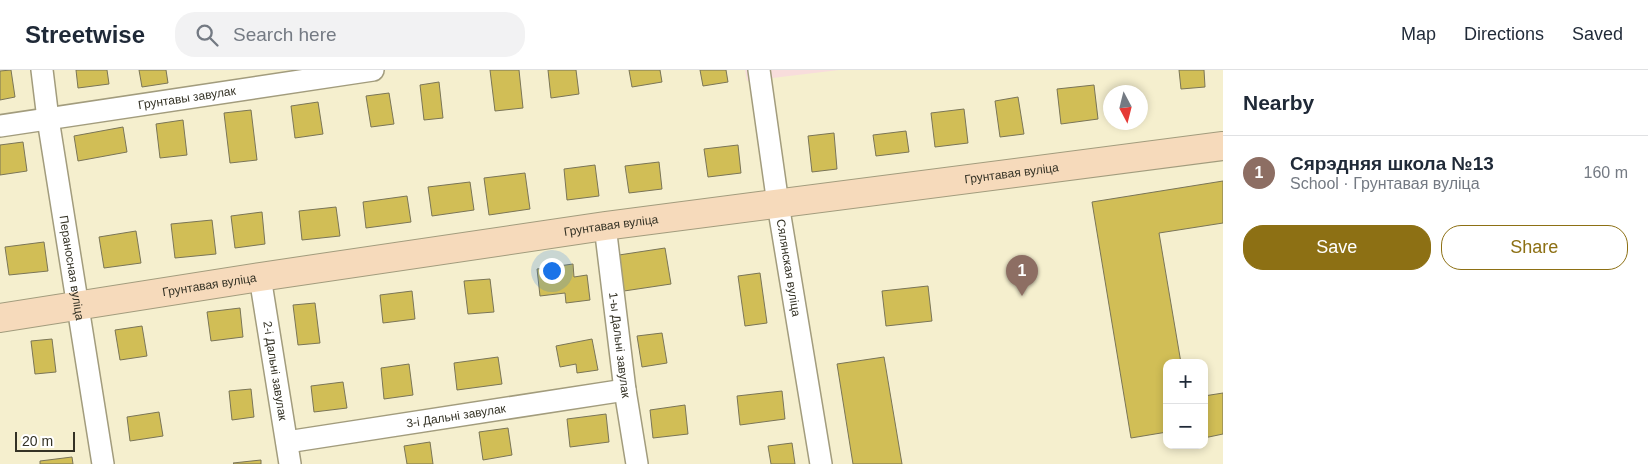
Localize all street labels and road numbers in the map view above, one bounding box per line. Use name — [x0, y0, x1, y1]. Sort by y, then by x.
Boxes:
street label: Грунтавы завулак — [137, 84, 237, 112]
street label: Грунтавая вуліца — [964, 160, 1060, 186]
street label: Грунтавая вуліца — [563, 212, 659, 239]
street label: Пераносная вуліца — [56, 214, 87, 322]
street label: Сялянская вуліца — [774, 218, 804, 318]
street label: Грунтавая вуліца — [161, 271, 258, 299]
street label: 1-ы Дальні завулак — [606, 291, 633, 400]
street label: 2-і Дальні завулак — [260, 320, 290, 422]
street label: 3-і Дальні завулак — [405, 401, 507, 431]

